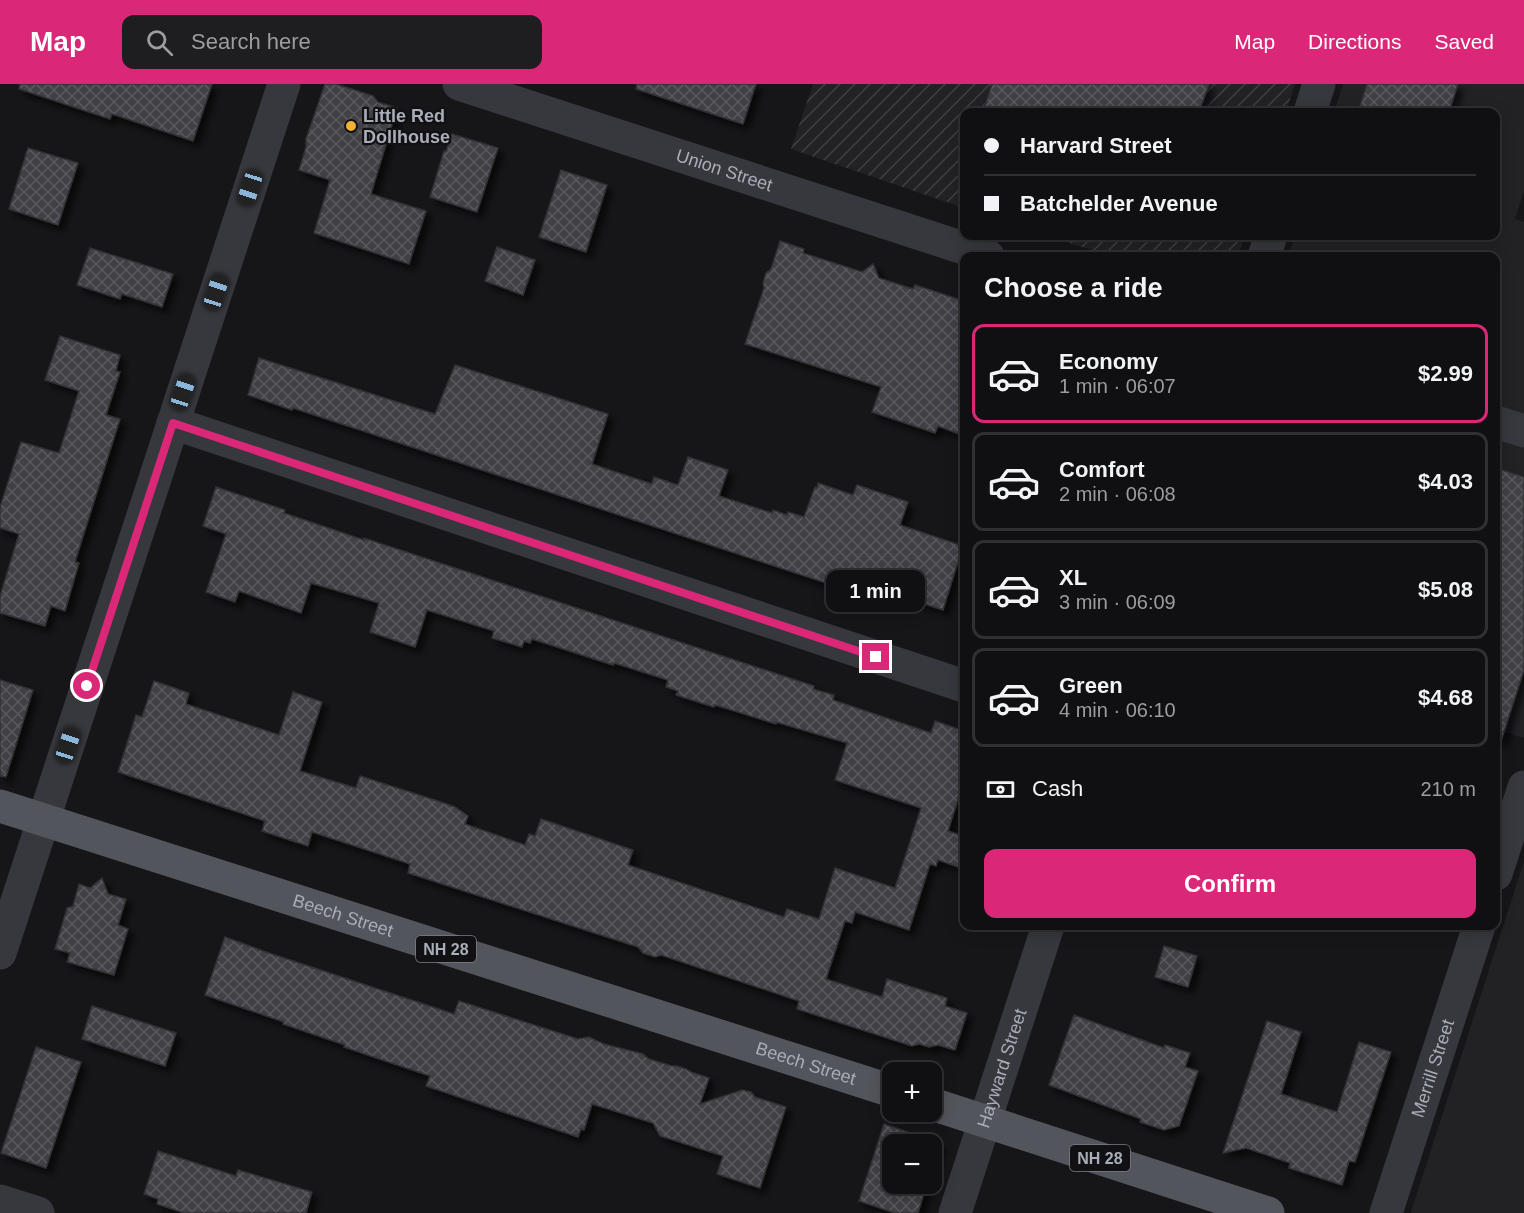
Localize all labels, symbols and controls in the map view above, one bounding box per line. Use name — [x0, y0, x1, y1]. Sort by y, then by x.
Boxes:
search box — [122, 15, 542, 69]
text: Map — [30, 26, 86, 57]
icon: search — [143, 26, 176, 59]
text: Search here — [191, 29, 311, 54]
text: Map — [1234, 30, 1275, 53]
text: Directions — [1308, 30, 1401, 53]
text: Saved — [1434, 30, 1494, 53]
place label: Little Red Dollhouse — [363, 106, 450, 147]
marker: Little Red Dollhouse — [344, 119, 358, 133]
text: Harvard Street — [1020, 133, 1172, 158]
street label: Union Street — [674, 145, 775, 195]
car — [236, 168, 264, 208]
text: Batchelder Avenue — [1020, 191, 1218, 216]
car — [202, 272, 230, 312]
text: Choose a ride — [984, 273, 1163, 303]
icon: car — [987, 347, 1041, 401]
text: Economy — [1059, 349, 1158, 374]
text: $2.99 — [1418, 361, 1473, 386]
car — [169, 372, 197, 412]
text: 1 min · 06:07 — [1059, 375, 1176, 397]
icon: car — [987, 455, 1041, 509]
text: Comfort — [1059, 457, 1145, 482]
text: $4.03 — [1418, 469, 1473, 494]
text: 2 min · 06:08 — [1059, 483, 1176, 505]
icon: car — [987, 563, 1041, 617]
text: XL — [1059, 565, 1087, 590]
callout: 1 min — [826, 570, 926, 612]
text: $5.08 — [1418, 577, 1473, 602]
text: 1 min — [849, 580, 902, 602]
text: 3 min · 06:09 — [1059, 591, 1176, 613]
route end — [862, 643, 889, 670]
icon: car — [987, 671, 1041, 725]
route start — [73, 672, 100, 699]
text: Green — [1059, 673, 1123, 698]
text: $4.68 — [1418, 685, 1473, 710]
text: 4 min · 06:10 — [1059, 699, 1176, 721]
car — [54, 725, 82, 765]
icon: cash — [984, 773, 1017, 806]
text: Cash — [1032, 776, 1083, 801]
text: 210 m — [1420, 778, 1476, 800]
button: Confirm — [984, 849, 1476, 918]
street label: Beech Street — [290, 890, 396, 941]
road number: NH 28 — [416, 936, 476, 962]
street label: Hayward Street — [973, 1006, 1031, 1131]
street label: Merrill Street — [1408, 1017, 1458, 1120]
street label: Beech Street — [753, 1038, 859, 1089]
map controls — [882, 1062, 942, 1194]
button: + — [882, 1062, 942, 1122]
button: − — [882, 1134, 942, 1194]
road number: NH 28 — [1070, 1145, 1130, 1171]

